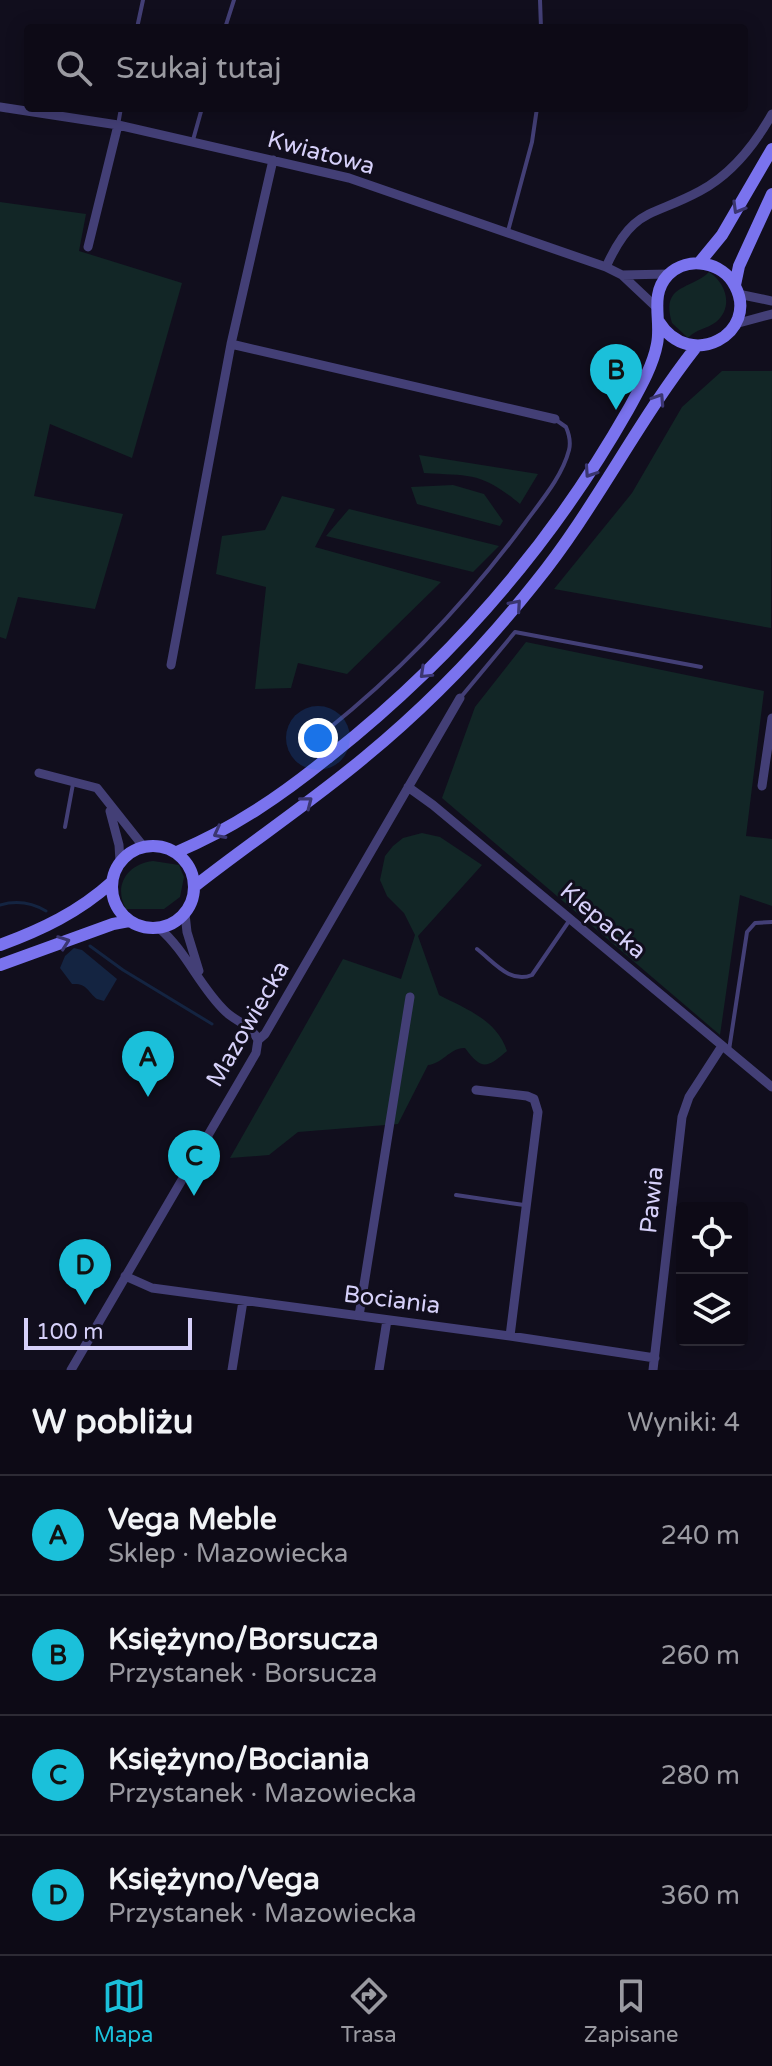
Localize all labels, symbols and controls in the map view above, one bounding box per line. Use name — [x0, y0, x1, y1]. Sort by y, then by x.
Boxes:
search box — [24, 24, 748, 112]
icon: search — [52, 46, 96, 90]
text: Szukaj tutaj — [116, 50, 282, 87]
street label: Kwiatowa — [264, 125, 378, 181]
one-way arrow — [732, 199, 748, 214]
pin: B — [590, 344, 642, 410]
one-way arrow — [650, 393, 665, 408]
one-way arrow — [585, 464, 600, 478]
one-way arrow — [506, 600, 521, 614]
one-way arrow — [420, 664, 434, 678]
your location — [298, 718, 338, 758]
one-way arrow — [298, 797, 312, 812]
one-way arrow — [213, 823, 228, 839]
street label: Klepacka — [554, 877, 652, 965]
one-way arrow — [56, 935, 70, 952]
street label: Mazowiecka — [200, 956, 296, 1092]
pin: A — [122, 1031, 174, 1097]
pin: C — [168, 1130, 220, 1196]
street label: Pawia — [634, 1165, 670, 1235]
map controls — [676, 1202, 748, 1346]
button: locate — [676, 1202, 748, 1274]
pin: D — [59, 1239, 111, 1305]
button: layers — [676, 1274, 748, 1346]
street label: Bociania — [342, 1280, 442, 1320]
scale bar — [24, 1314, 192, 1350]
text: 100 m — [36, 1319, 103, 1345]
text: W pobliżu — [32, 1402, 193, 1443]
text: Wyniki: 4 — [627, 1407, 740, 1438]
text: Vega Meble — [108, 1501, 277, 1538]
text: A — [48, 1520, 68, 1551]
text: 240 m — [660, 1520, 740, 1551]
text: Sklep · Mazowiecka — [108, 1538, 348, 1569]
text: Księżyno/Borsucza — [108, 1621, 379, 1658]
text: B — [49, 1640, 67, 1671]
text: 260 m — [660, 1640, 740, 1671]
text: Przystanek · Borsucza — [108, 1658, 377, 1689]
text: Księżyno/Bociania — [108, 1741, 370, 1778]
text: C — [49, 1760, 67, 1791]
text: 280 m — [660, 1760, 740, 1791]
text: Przystanek · Mazowiecka — [108, 1778, 417, 1809]
text: Księżyno/Vega — [108, 1861, 320, 1898]
text: D — [48, 1880, 68, 1911]
text: 360 m — [660, 1880, 740, 1911]
text: Przystanek · Mazowiecka — [108, 1898, 417, 1929]
tab: Mapa — [94, 1974, 154, 2048]
tab: Trasa — [341, 1974, 397, 2048]
tab: Zapisane — [584, 1974, 678, 2048]

